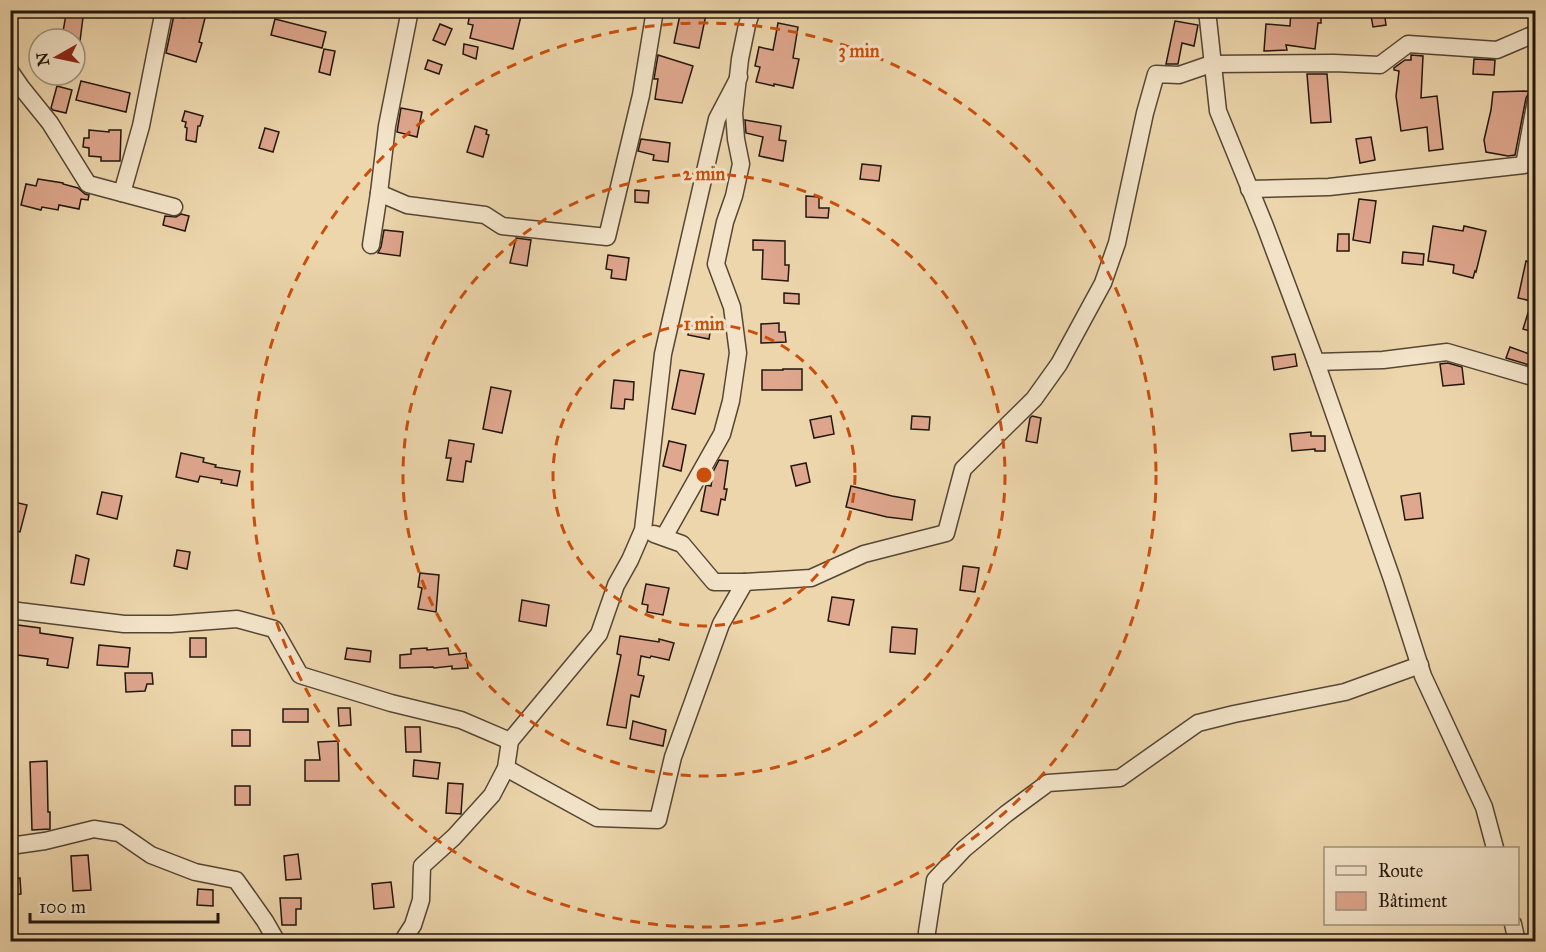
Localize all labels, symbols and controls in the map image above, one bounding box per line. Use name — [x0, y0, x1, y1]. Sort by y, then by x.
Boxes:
north arrow — [27, 27, 87, 87]
text: 3 min — [839, 40, 880, 63]
text: N — [32, 51, 53, 67]
text: 2 min — [683, 163, 726, 185]
text: 1 min — [684, 313, 725, 335]
centre of rings — [694, 465, 714, 485]
legend — [1324, 847, 1519, 925]
text: Route — [1378, 860, 1423, 882]
scale bar — [30, 886, 218, 924]
text: Bâtiment — [1378, 890, 1448, 912]
text: 100 m — [39, 896, 86, 918]

